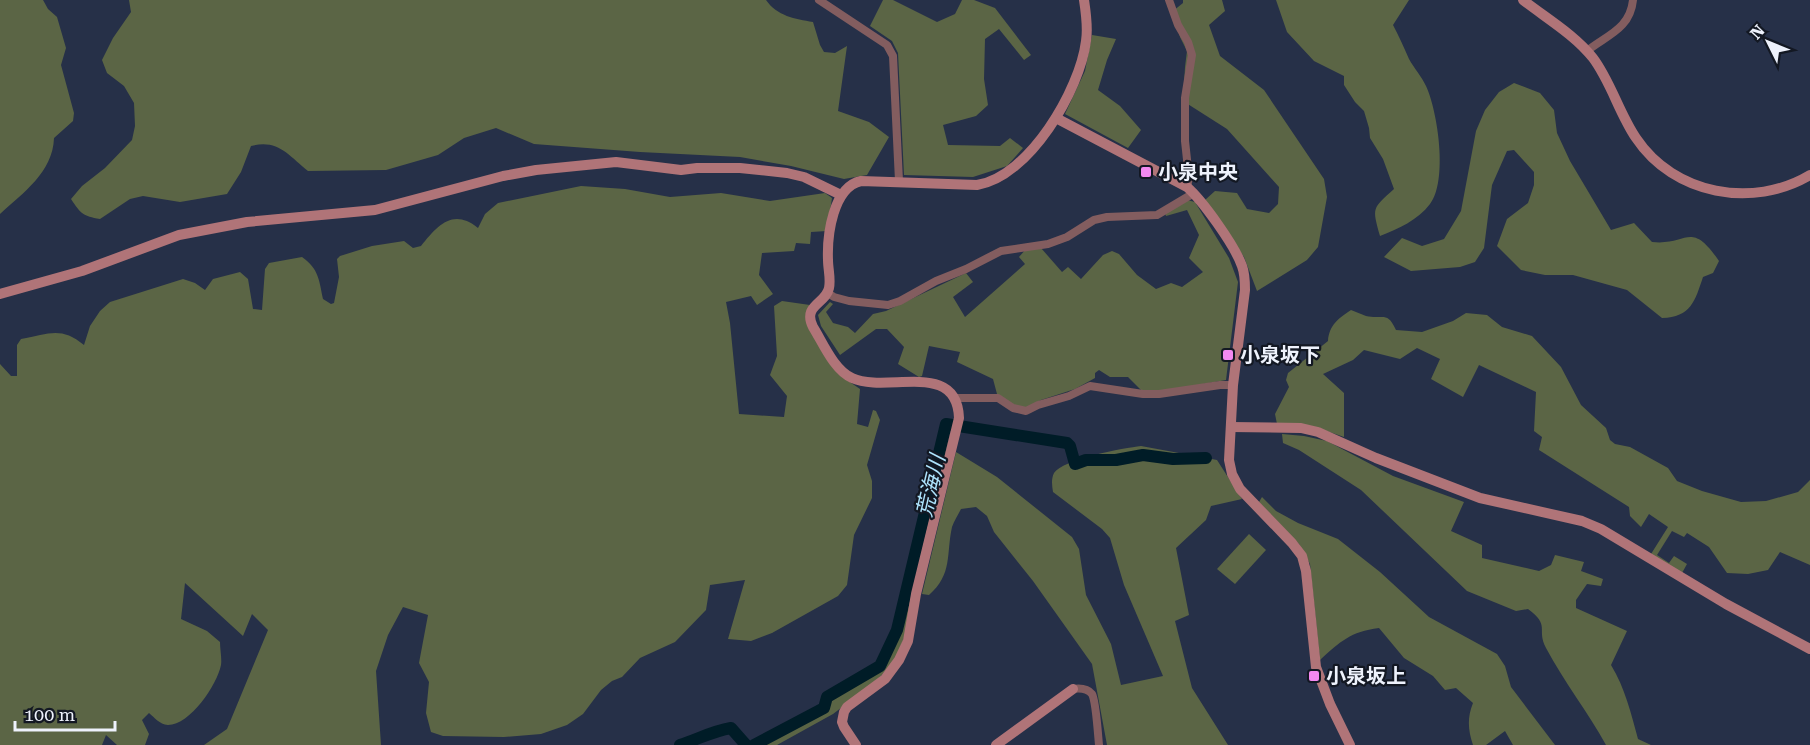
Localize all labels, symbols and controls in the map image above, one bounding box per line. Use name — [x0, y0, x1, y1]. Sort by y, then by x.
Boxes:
north arrow — [1738, 12, 1798, 72]
text: N — [1746, 21, 1769, 43]
place label: 小泉中央 — [1158, 160, 1238, 184]
marker: 小泉中央 — [1139, 165, 1153, 179]
place label: 小泉坂下 — [1240, 343, 1320, 367]
marker: 小泉坂下 — [1221, 348, 1235, 362]
water label: 荒海川 — [912, 451, 950, 519]
place label: 小泉坂上 — [1326, 664, 1406, 688]
marker: 小泉坂上 — [1307, 669, 1321, 683]
scale bar — [15, 694, 116, 732]
text: 100 m — [24, 704, 75, 725]

